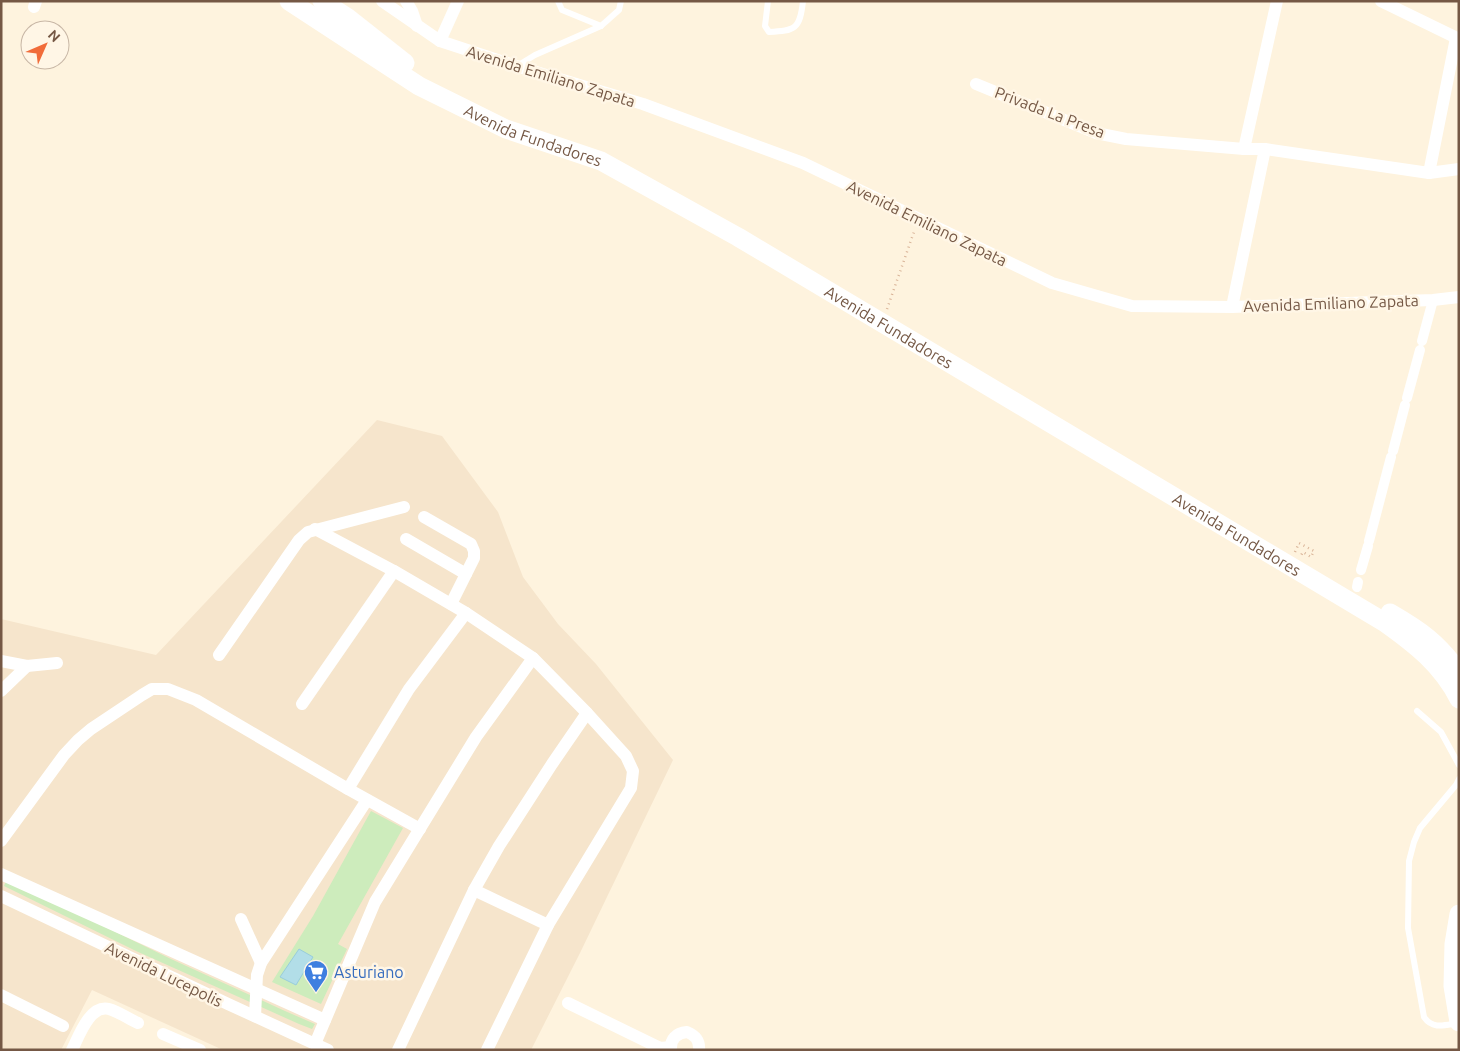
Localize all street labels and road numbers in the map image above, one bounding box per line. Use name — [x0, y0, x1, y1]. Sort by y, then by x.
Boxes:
street label: Avenida Emiliano Zapata — [464, 42, 638, 110]
street label: Privada La Presa — [992, 83, 1108, 141]
street label: Avenida Fundadores — [461, 101, 604, 170]
street label: Avenida Emiliano Zapata — [844, 176, 1010, 270]
street label: Avenida Fundadores — [822, 282, 956, 372]
street label: Avenida Emiliano Zapata — [1243, 291, 1419, 315]
street label: Avenida Fundadores — [1170, 489, 1304, 579]
street label: Avenida Lucepolis — [102, 938, 226, 1010]

